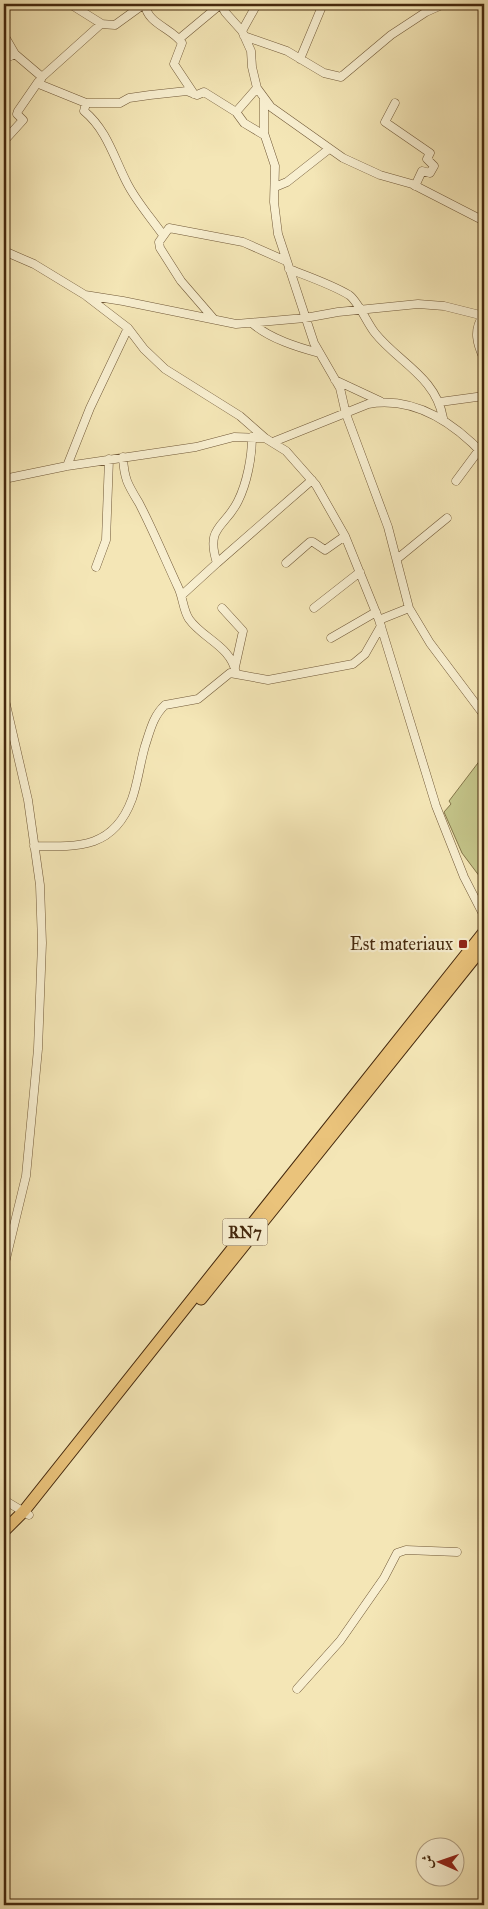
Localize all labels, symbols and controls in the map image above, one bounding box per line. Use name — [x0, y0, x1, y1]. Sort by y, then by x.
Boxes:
place label: Est materiaux — [350, 933, 453, 955]
marker: Est materiaux — [457, 938, 469, 950]
road number: RN7 — [222, 1218, 268, 1246]
north arrow — [416, 1836, 466, 1886]
text: ش — [419, 1854, 436, 1869]

